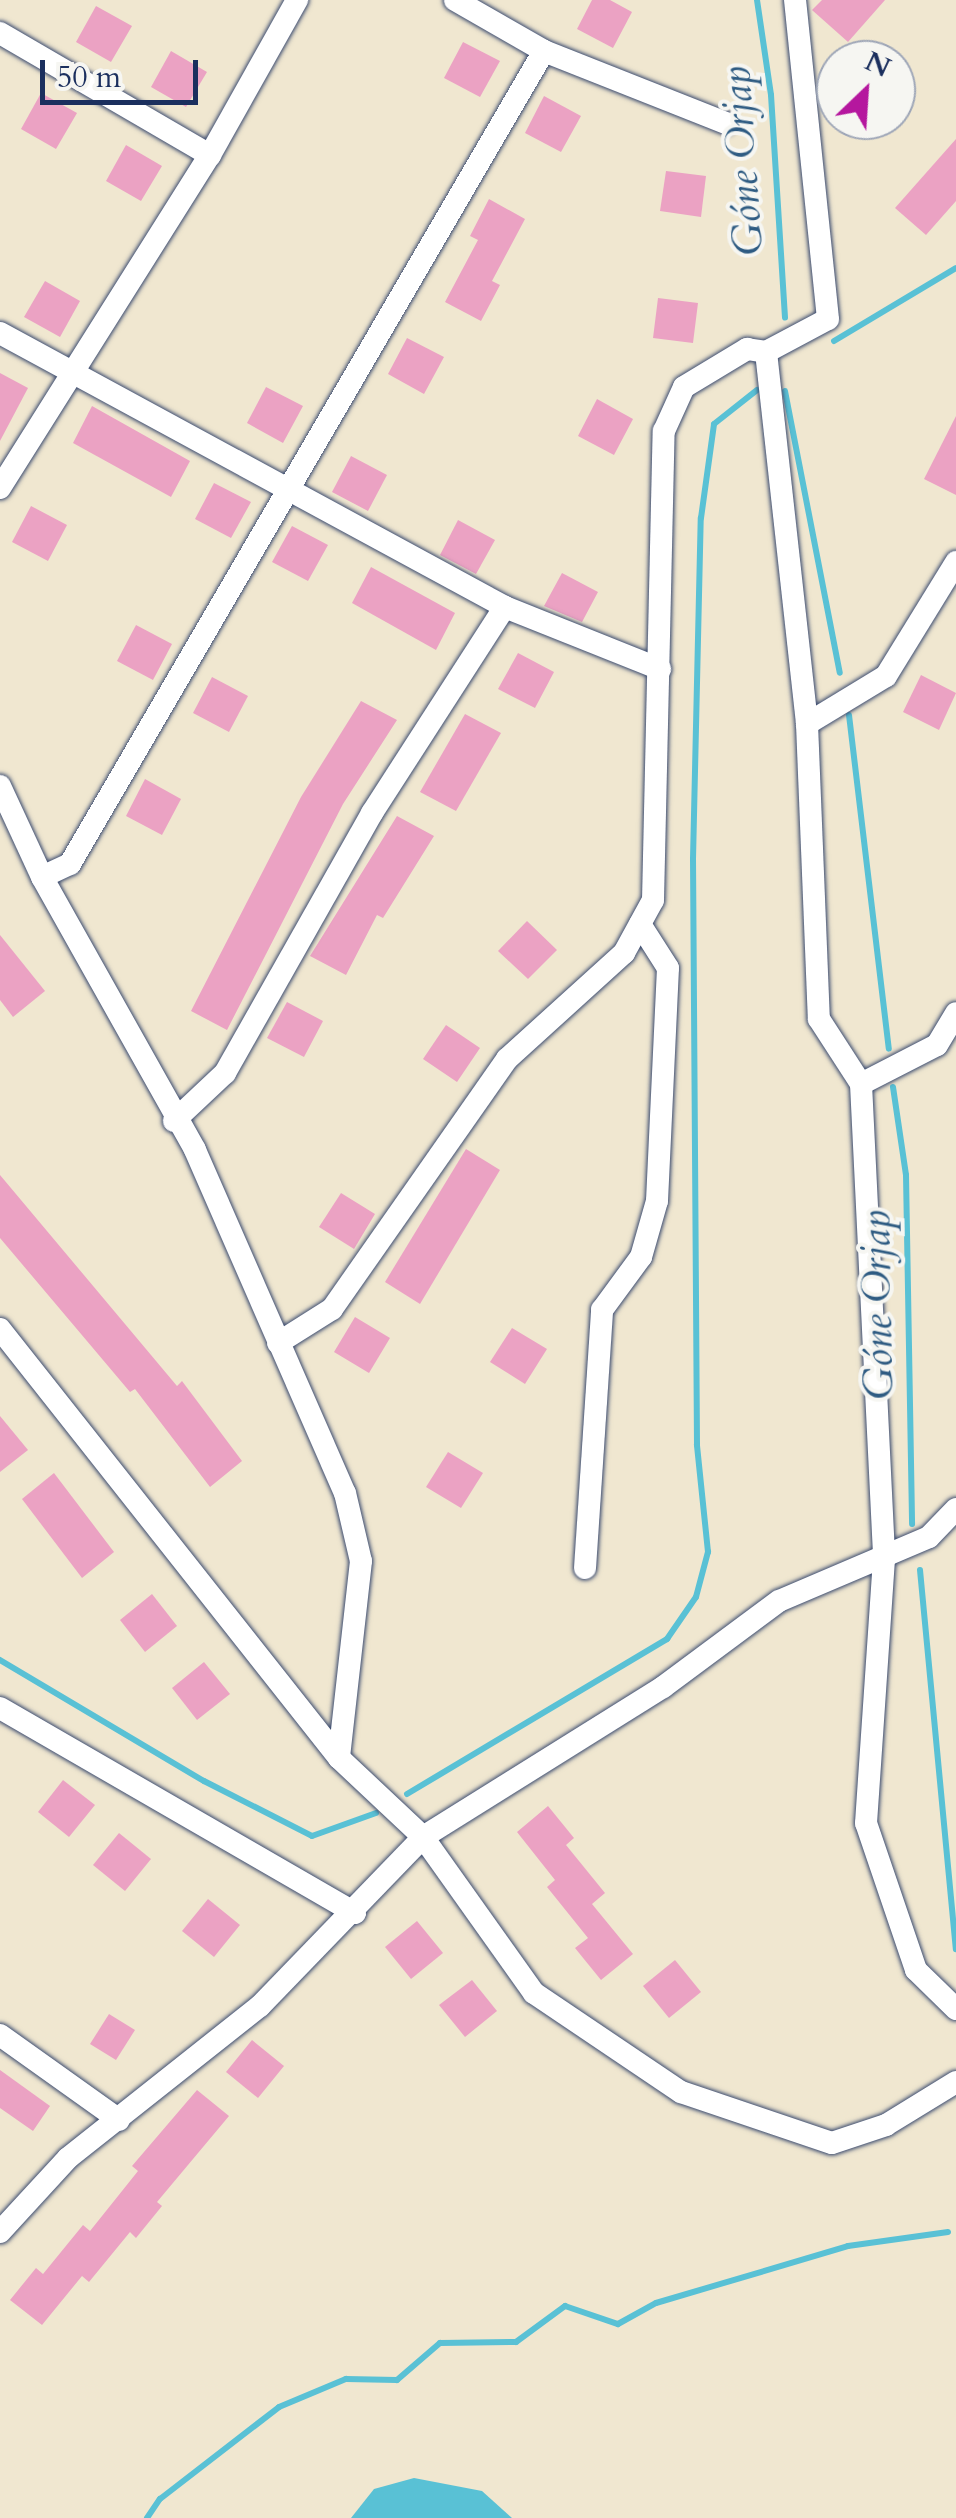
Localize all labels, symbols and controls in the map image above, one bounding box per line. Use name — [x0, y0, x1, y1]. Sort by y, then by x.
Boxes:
scale bar — [45, 40, 202, 102]
north arrow — [816, 40, 916, 140]
text: N — [859, 42, 897, 87]
text: 50 m — [57, 57, 121, 98]
water label: Góne Orjap — [712, 65, 774, 257]
water label: Góne Orjap — [852, 1210, 904, 1400]

